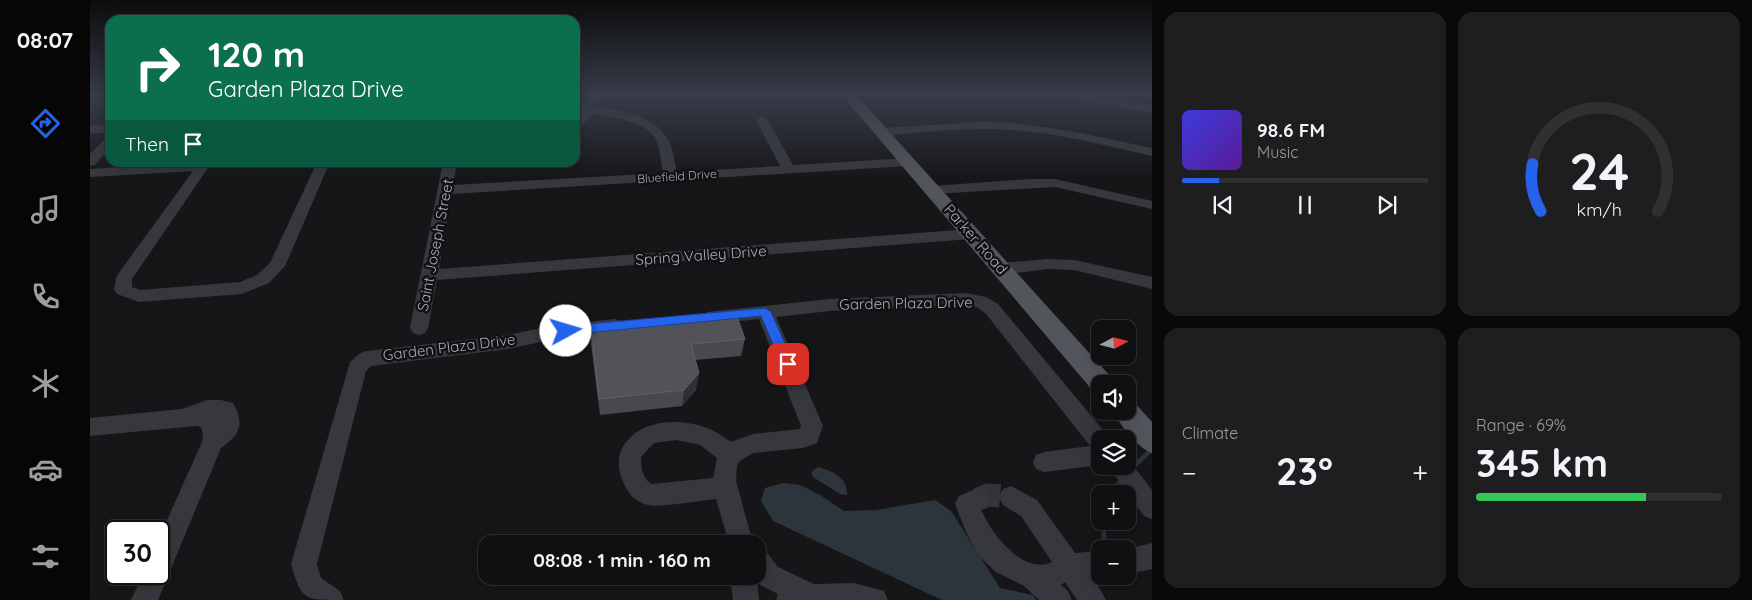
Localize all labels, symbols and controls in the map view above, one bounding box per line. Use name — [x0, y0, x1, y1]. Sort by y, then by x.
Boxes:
text: 08:07 — [17, 26, 73, 54]
text: 120 m — [208, 32, 305, 76]
icon: right — [125, 35, 190, 100]
text: Garden Plaza Drive — [208, 75, 404, 103]
icon: directions — [28, 106, 63, 141]
text: 98.6 FM — [1257, 118, 1325, 142]
icon: arrive — [179, 130, 207, 158]
text: Then — [125, 132, 169, 156]
text: 24 — [1569, 138, 1629, 203]
text: Music — [1257, 142, 1299, 162]
street label: Bluefield Drive — [637, 166, 718, 186]
street label: Saint Joseph Street — [413, 177, 457, 313]
icon: previous — [1209, 191, 1237, 219]
icon: pause — [1291, 191, 1319, 219]
icon: next — [1373, 191, 1401, 219]
icon: music — [28, 192, 63, 227]
text: km/h — [1576, 198, 1622, 220]
street label: Parker Road — [940, 200, 1012, 278]
street label: Spring Valley Drive — [635, 241, 767, 269]
icon: phone — [28, 279, 63, 314]
street label: Garden Plaza Drive — [839, 292, 973, 314]
position arrow — [539, 304, 591, 356]
north arrow — [1091, 320, 1136, 365]
map controls — [1091, 320, 1136, 585]
street label: Garden Plaza Drive — [382, 329, 516, 365]
pin — [767, 343, 809, 385]
icon: arrive — [774, 350, 802, 378]
icon: climate — [28, 366, 63, 401]
button: sound — [1091, 375, 1136, 420]
text: Range · 69% — [1476, 415, 1566, 435]
text: Climate — [1182, 423, 1238, 443]
button: layers — [1091, 430, 1136, 475]
text: 345 km — [1476, 439, 1608, 487]
text: 23° — [1276, 447, 1333, 495]
icon: car — [28, 452, 63, 487]
text: − — [1182, 455, 1197, 490]
text: + — [1412, 455, 1428, 490]
button: + — [1091, 485, 1136, 530]
speed limit sign: 30 — [105, 520, 170, 585]
icon: filters — [28, 539, 63, 574]
button: − — [1091, 540, 1136, 585]
text: 08:08 · 1 min · 160 m — [533, 548, 711, 572]

